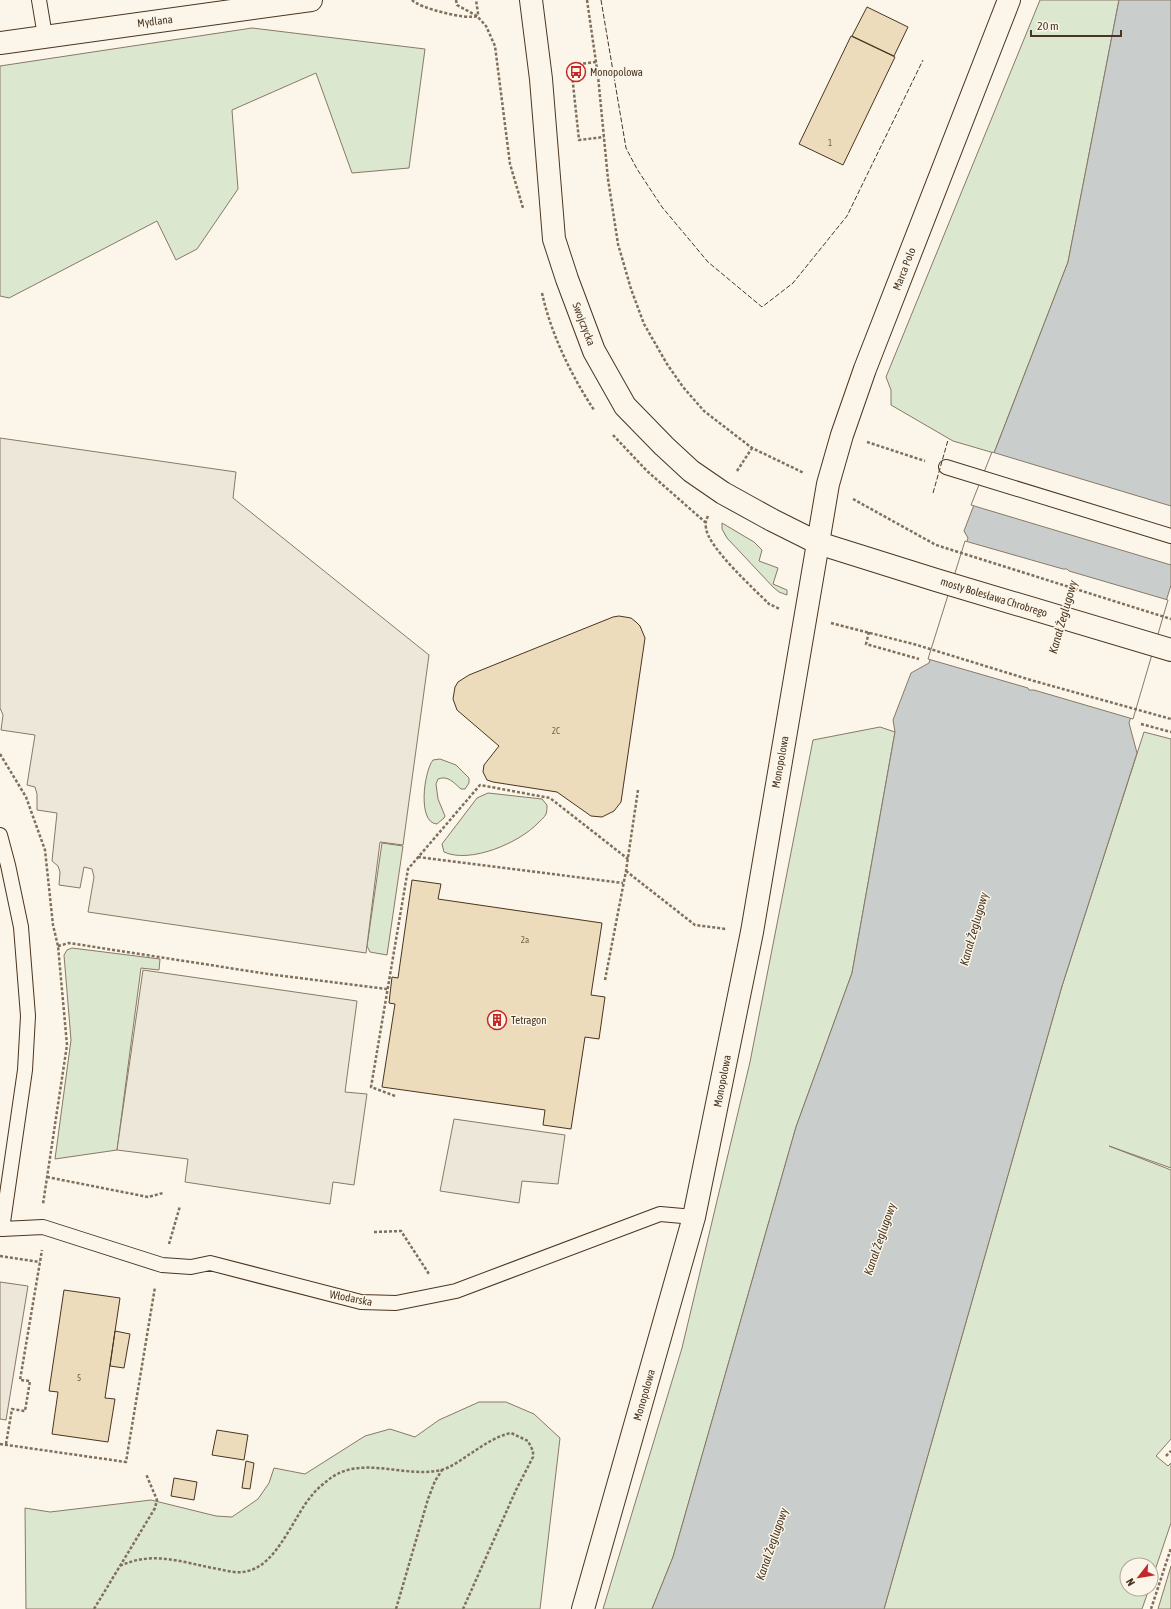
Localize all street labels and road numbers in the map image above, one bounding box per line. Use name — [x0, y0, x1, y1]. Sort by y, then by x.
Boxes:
street label: Mydlana — [137, 13, 173, 29]
street label: Marca Polo — [890, 246, 918, 292]
street label: Swojczycka — [570, 301, 598, 347]
street label: mosty Bolesława Chrobrego — [939, 575, 1049, 619]
street label: Monopolowa — [770, 735, 790, 789]
street label: Monopolowa — [711, 1054, 733, 1108]
street label: Włodarska — [329, 1288, 373, 1308]
street label: Monopolowa — [631, 1368, 657, 1422]

